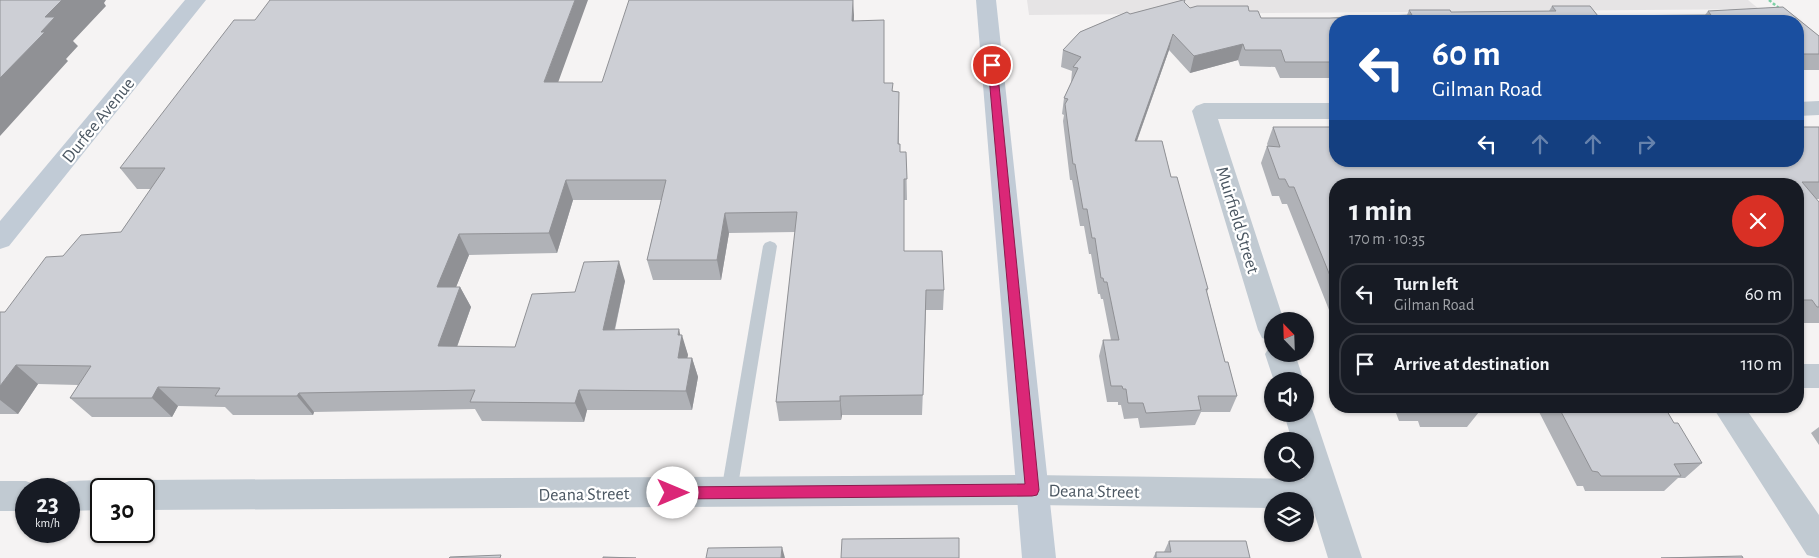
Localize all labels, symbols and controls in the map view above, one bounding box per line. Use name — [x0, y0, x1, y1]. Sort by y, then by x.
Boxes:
icon: left — [1349, 35, 1414, 100]
text: 60 m — [1432, 37, 1501, 72]
pin — [971, 44, 1013, 86]
icon: arrive — [978, 51, 1006, 79]
street label: Durfee Avenue — [59, 75, 138, 167]
text: Gilman Road — [1432, 78, 1542, 100]
icon: left — [1473, 130, 1501, 158]
icon: ahead — [1526, 130, 1554, 158]
icon: ahead — [1579, 130, 1607, 158]
icon: right — [1632, 130, 1660, 158]
street label: Muirfield Street — [1212, 165, 1262, 276]
button: close — [1732, 195, 1784, 247]
text: 1 min — [1349, 196, 1412, 226]
text: 170 m · 10:35 — [1349, 231, 1425, 247]
text: Turn left — [1394, 275, 1458, 294]
icon: left — [1351, 280, 1379, 308]
text: 60 m — [1745, 285, 1782, 304]
text: Gilman Road — [1394, 297, 1474, 313]
north arrow — [1264, 312, 1314, 362]
map controls — [1264, 312, 1314, 542]
icon: arrive — [1351, 350, 1379, 378]
text: Arrive at destination — [1394, 355, 1550, 374]
text: 110 m — [1741, 355, 1782, 374]
button: sound — [1264, 372, 1314, 422]
button: search — [1264, 432, 1314, 482]
position arrow — [646, 466, 698, 518]
speed limit sign: 30 — [90, 478, 155, 543]
street label: Deana Street — [1048, 482, 1140, 502]
street label: Deana Street — [538, 485, 630, 505]
text: 23 — [36, 492, 59, 517]
button: layers — [1264, 492, 1314, 542]
text: km/h — [35, 517, 60, 529]

